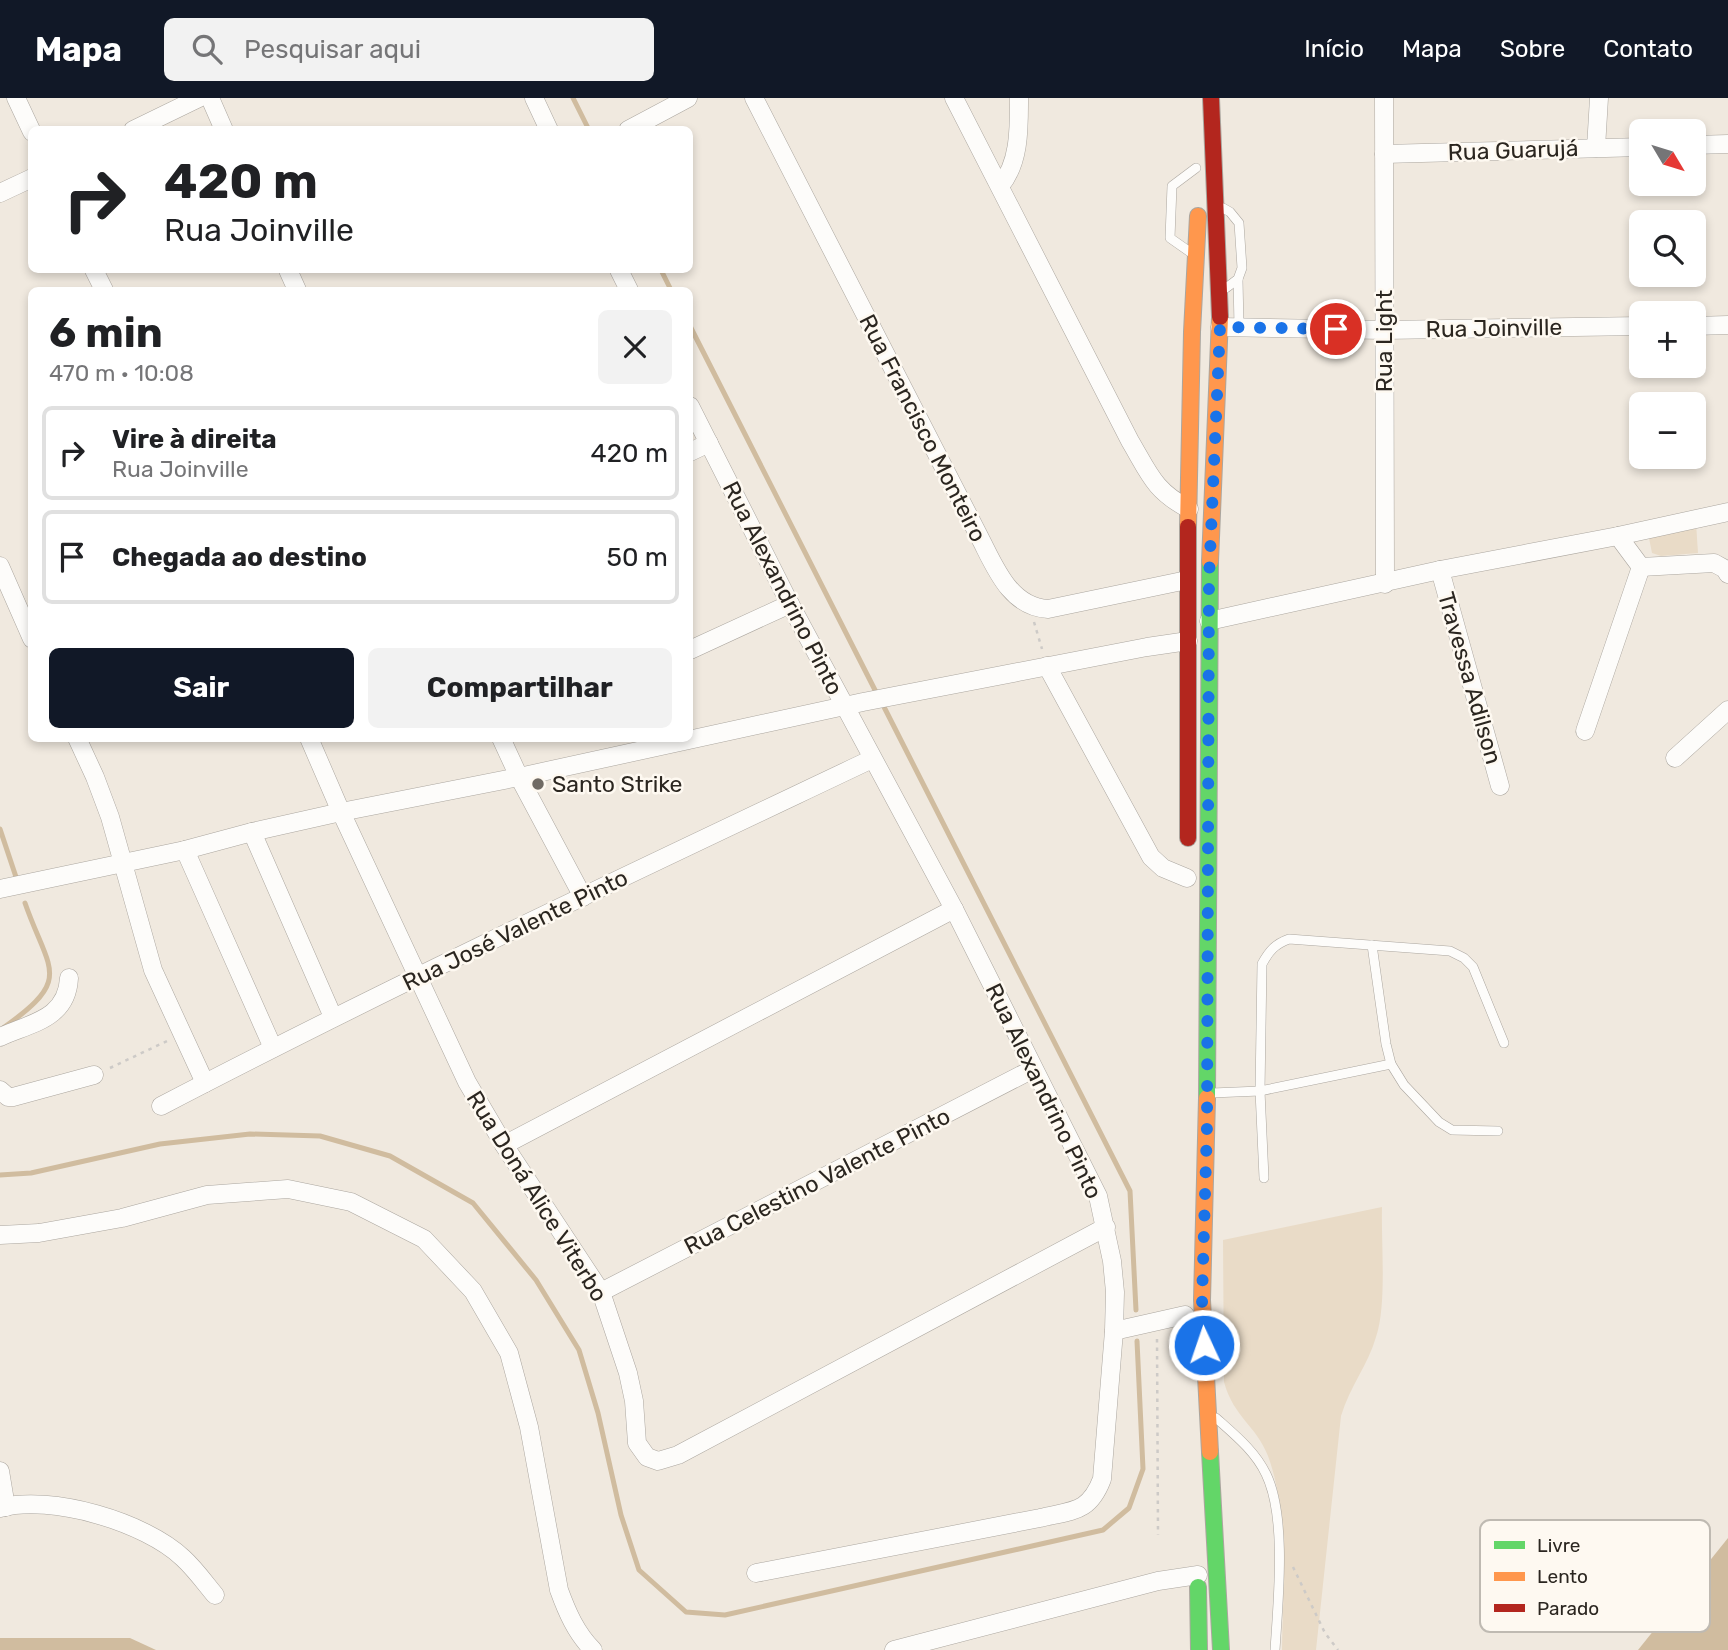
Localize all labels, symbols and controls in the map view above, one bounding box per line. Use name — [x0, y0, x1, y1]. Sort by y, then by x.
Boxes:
search box — [164, 18, 654, 81]
text: Mapa — [35, 30, 122, 69]
icon: search — [188, 30, 226, 68]
text: Pesquisar aqui — [244, 34, 421, 65]
text: Início — [1304, 35, 1364, 63]
text: Mapa — [1402, 35, 1462, 63]
text: Sobre — [1500, 35, 1565, 63]
text: Contato — [1603, 35, 1693, 63]
north arrow — [1629, 119, 1706, 196]
map controls — [1629, 119, 1706, 469]
street label: Rua Guarujá — [1447, 134, 1579, 166]
text: 420 m — [164, 152, 318, 210]
icon: right — [49, 154, 140, 245]
button: search — [1629, 210, 1706, 287]
text: Rua Joinville — [164, 211, 354, 249]
street label: Rua Light — [1370, 290, 1398, 392]
pin — [1306, 299, 1366, 359]
button: + — [1629, 301, 1706, 378]
text: 6 min — [49, 308, 163, 358]
button: close — [598, 310, 672, 384]
street label: Rua Francisco Monteiro — [853, 310, 993, 546]
icon: arrive — [1317, 310, 1355, 348]
street label: Rua Joinville — [1425, 313, 1563, 343]
text: 470 m · 10:08 — [49, 359, 194, 387]
button: − — [1629, 392, 1706, 469]
text: Vire à direita — [112, 424, 277, 455]
icon: right — [53, 434, 91, 472]
text: 420 m — [591, 438, 668, 469]
text: Rua Joinville — [112, 455, 249, 483]
street label: Rua Alexandrino Pinto — [717, 476, 849, 700]
icon: arrive — [53, 538, 91, 576]
text: Chegada ao destino — [112, 542, 367, 573]
text: 50 m — [607, 542, 668, 573]
street label: Travessa Adilson — [1432, 589, 1508, 767]
button: Sair — [49, 648, 354, 728]
button: Compartilhar — [368, 648, 672, 728]
place label: Santo Strike — [552, 770, 682, 798]
marker: Santo Strike — [530, 776, 546, 792]
street label: Rua José Valente Pinto — [398, 863, 632, 997]
street label: Rua Alexandrino Pinto — [980, 979, 1108, 1203]
street label: Rua Doná Alice Viterbo — [461, 1085, 613, 1307]
street label: Rua Celestino Valente Pinto — [679, 1102, 955, 1260]
position arrow — [1167, 1308, 1241, 1382]
legend — [1480, 1520, 1710, 1632]
text: Livre — [1537, 1534, 1581, 1557]
text: Lento — [1537, 1565, 1588, 1588]
text: Parado — [1537, 1597, 1599, 1620]

